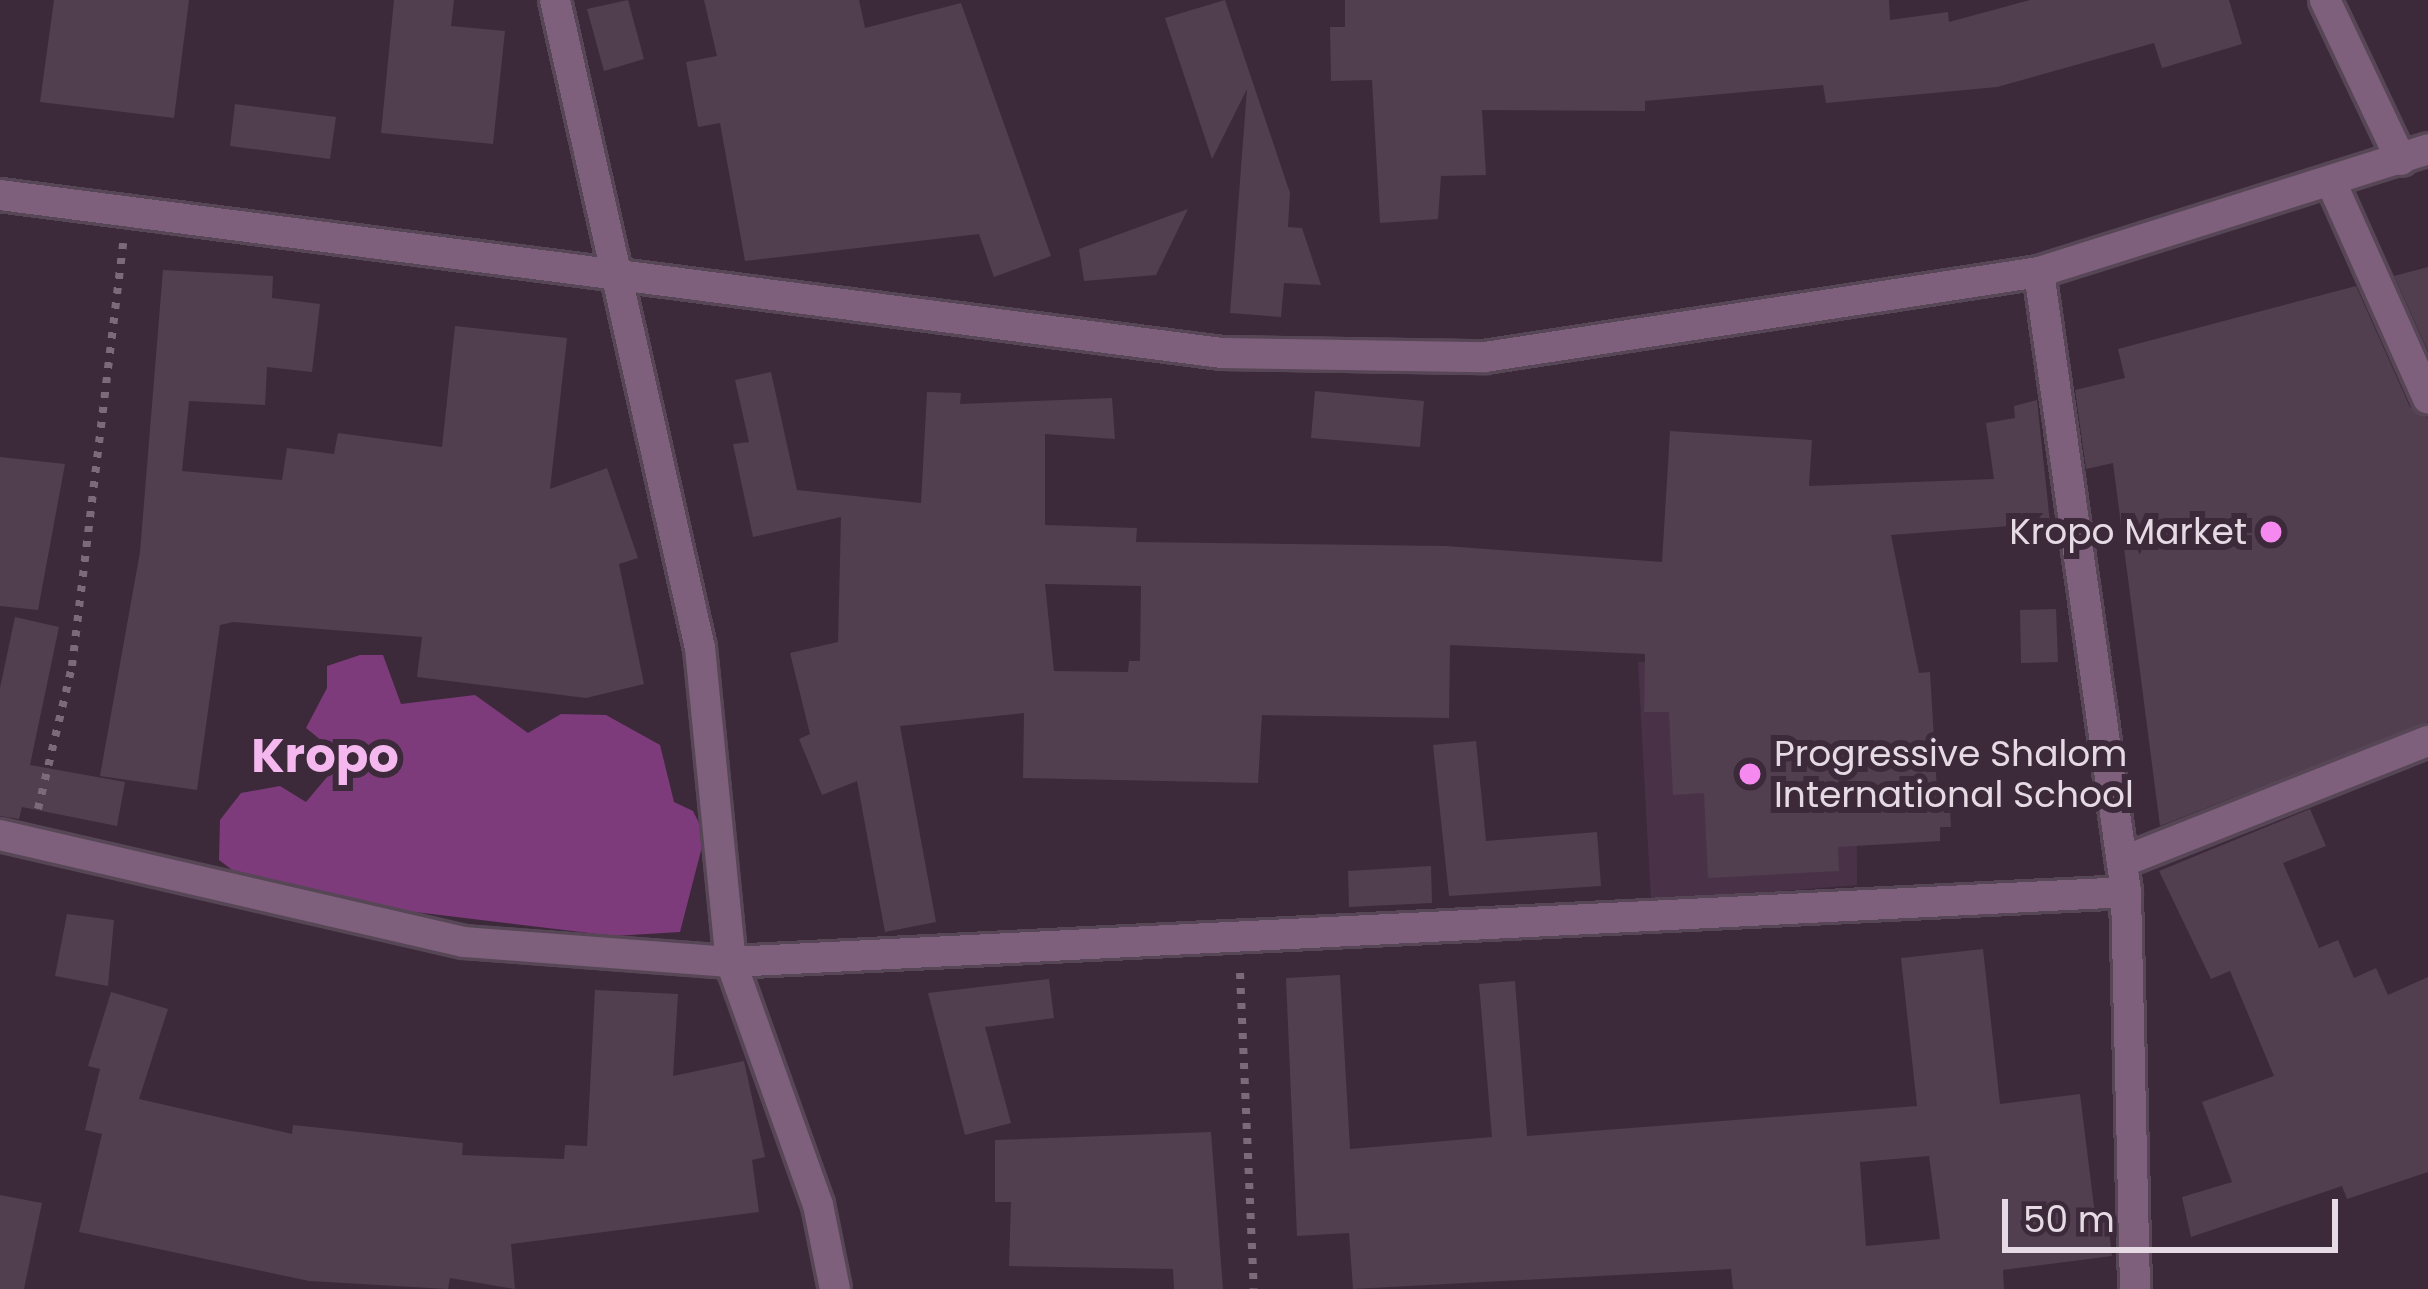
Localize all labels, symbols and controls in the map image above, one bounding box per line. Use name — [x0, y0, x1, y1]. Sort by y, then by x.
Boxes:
place label: Kropo Market — [2009, 510, 2247, 554]
marker: Kropo Market — [2258, 519, 2284, 545]
district label: Kropo — [251, 727, 399, 785]
place label: Progressive Shalom International School — [1774, 731, 2134, 816]
marker: Progressive Shalom International School — [1737, 761, 1763, 787]
scale bar — [2008, 1175, 2344, 1249]
text: 50 m — [2023, 1194, 2115, 1245]

